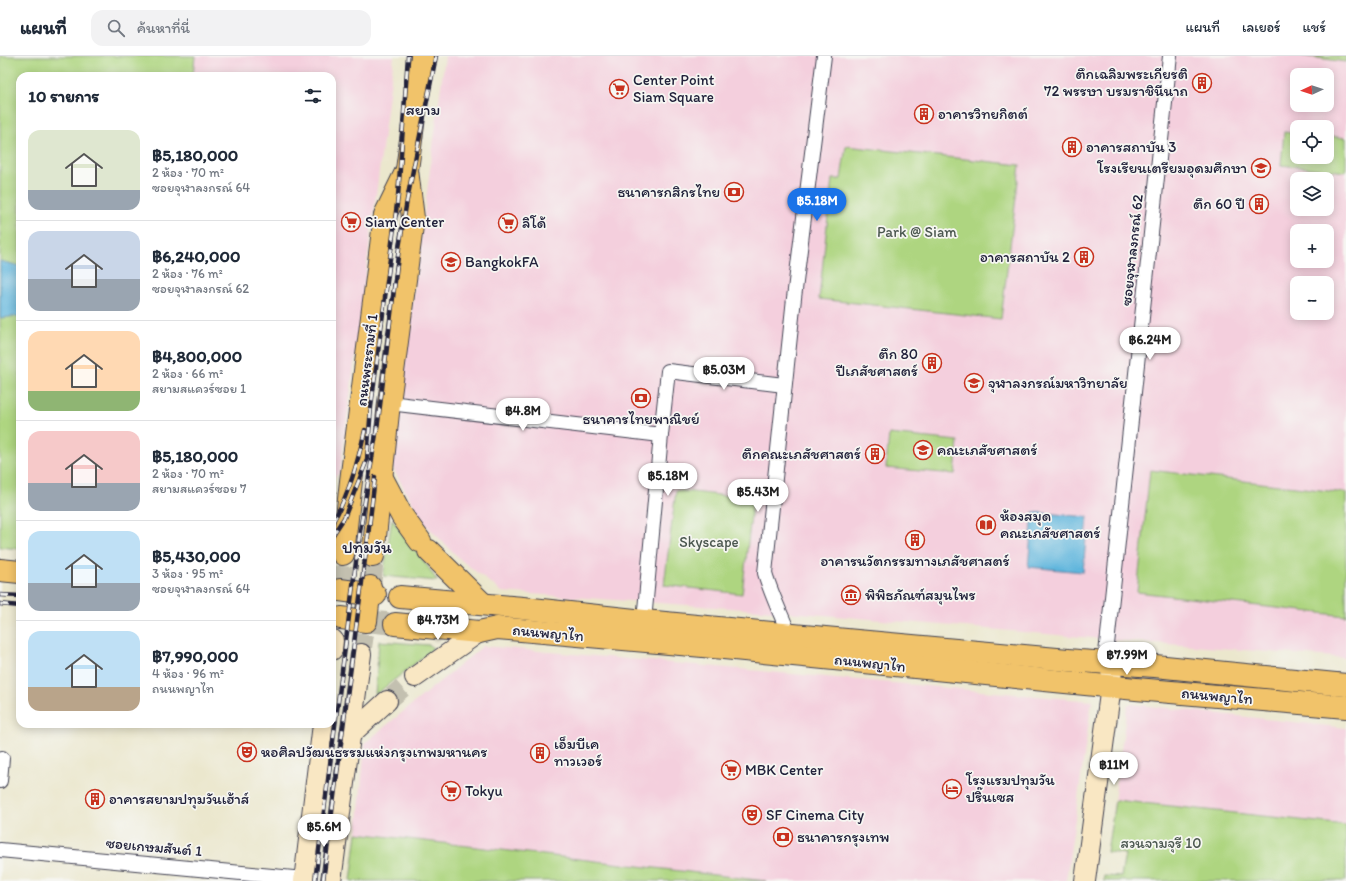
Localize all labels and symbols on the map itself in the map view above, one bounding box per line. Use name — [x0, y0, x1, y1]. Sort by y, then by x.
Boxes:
place label: ตึกเฉลิมพระเกียรติ 72 พรรษา บรมราชินีนาถ — [1044, 65, 1188, 100]
north arrow — [1290, 68, 1334, 112]
place label: Center Point Siam Square — [633, 71, 715, 106]
building icon: ตึกเฉลิมพระเกียรติ 72 พรรษา บรมราชินีนาถ — [1191, 72, 1213, 94]
supermarket icon: Center Point Siam Square — [608, 78, 630, 100]
district label: สยาม — [406, 100, 440, 119]
building icon: อาคารวิทยกิตต์ — [913, 103, 935, 125]
place label: อาคารวิทยกิตต์ — [938, 105, 1028, 123]
building icon: อาคารสถาบัน 3 — [1061, 136, 1083, 158]
place label: อาคารสถาบัน 3 — [1086, 138, 1176, 156]
school or university icon: โรงเรียนเตรียมอุดมศึกษา — [1250, 157, 1272, 179]
place label: โรงเรียนเตรียมอุดมศึกษา — [1096, 159, 1247, 178]
bank icon: ธนาคารกสิกรไทย — [723, 181, 745, 203]
place label: ธนาคารกสิกรไทย — [617, 183, 720, 201]
pin: ฿5.18M — [784, 188, 850, 222]
street label: ซอยจุฬาลงกรณ์ 62 — [1117, 193, 1148, 307]
building icon: ตึก 60 ปี — [1248, 193, 1270, 215]
place label: ตึก 60 ปี — [1193, 195, 1245, 213]
supermarket icon: Siam Center — [340, 211, 362, 233]
supermarket icon: ลิโด้ — [497, 212, 519, 234]
place label: Siam Center — [365, 213, 444, 231]
place label: ลิโด้ — [522, 214, 546, 232]
park label: Park @ Siam — [877, 223, 957, 241]
building icon: อาคารสถาบัน 2 — [1073, 246, 1095, 268]
place label: อาคารสถาบัน 2 — [980, 248, 1070, 266]
school or university icon: BangkokFA — [440, 251, 462, 273]
place label: BangkokFA — [465, 253, 539, 271]
street label: ถนนพระรามที่ 1 — [351, 313, 382, 407]
pin: ฿6.24M — [1117, 327, 1183, 361]
place label: ตึก 80 ปีเภสัชศาสตร์ — [835, 345, 918, 380]
building icon: ตึก 80 ปีเภสัชศาสตร์ — [921, 352, 943, 374]
pin: ฿5.03M — [691, 357, 757, 391]
school or university icon: จุฬาลงกรณ์มหาวิทยาลัย — [963, 372, 985, 394]
place label: จุฬาลงกรณ์มหาวิทยาลัย — [988, 374, 1128, 393]
bank icon: ธนาคารไทยพาณิชย์ — [630, 387, 652, 409]
pin: ฿4.8M — [495, 398, 551, 432]
place label: ธนาคารไทยพาณิชย์ — [583, 410, 699, 428]
school or university icon: คณะเภสัชศาสตร์ — [912, 439, 934, 461]
place label: คณะเภสัชศาสตร์ — [937, 441, 1038, 459]
building icon: ตึกคณะเภสัชศาสตร์ — [864, 443, 886, 465]
place label: ตึกคณะเภสัชศาสตร์ — [742, 445, 861, 463]
pin: ฿5.18M — [635, 463, 701, 497]
pin: ฿5.43M — [725, 479, 791, 513]
place label: ห้องสมุด คณะเภสัชศาสตร์ — [1000, 507, 1101, 542]
library icon: ห้องสมุด คณะเภสัชศาสตร์ — [975, 514, 997, 536]
building icon: อาคารนวัตกรรมทางเภสัชศาสตร์ — [904, 529, 926, 551]
park label: Skyscape — [679, 533, 739, 551]
district label: ปทุมวัน — [342, 537, 392, 558]
place label: อาคารนวัตกรรมทางเภสัชศาสตร์ — [820, 552, 1010, 570]
museum icon: พิพิธภัณฑ์สมุนไพร — [840, 584, 862, 606]
place label: พิพิธภัณฑ์สมุนไพร — [865, 586, 976, 605]
pin: ฿4.73M — [405, 607, 471, 641]
street label: ถนนพญาไท — [512, 621, 584, 645]
pin: ฿7.99M — [1094, 642, 1160, 676]
street label: ถนนพญาไท — [833, 650, 907, 676]
street label: ถนนพญาไท — [1181, 684, 1253, 708]
place label: เอ็มบีเค ทาวเวอร์ — [554, 735, 602, 770]
theatre icon: หอศิลปวัฒนธรรมแห่งกรุงเทพมหานคร — [236, 741, 258, 763]
building icon: เอ็มบีเค ทาวเวอร์ — [529, 742, 551, 764]
place label: หอศิลปวัฒนธรรมแห่งกรุงเทพมหานคร — [261, 743, 488, 762]
pin: ฿11M — [1090, 752, 1138, 786]
supermarket icon: MBK Center — [720, 759, 742, 781]
place label: MBK Center — [745, 761, 823, 779]
place label: โรงแรมปทุมวัน ปริ๊นเซส — [965, 771, 1055, 806]
hotel icon: โรงแรมปทุมวัน ปริ๊นเซส — [941, 778, 963, 800]
supermarket icon: Tokyu — [440, 780, 462, 802]
place label: Tokyu — [465, 782, 503, 800]
building icon: อาคารสยามปทุมวันเฮ้าส์ — [84, 788, 106, 810]
place label: อาคารสยามปทุมวันเฮ้าส์ — [109, 790, 249, 809]
theatre icon: SF Cinema City — [741, 804, 763, 826]
place label: SF Cinema City — [766, 806, 864, 824]
pin: ฿5.6M — [296, 814, 352, 848]
bank icon: ธนาคารกรุงเทพ — [772, 826, 794, 848]
place label: ธนาคารกรุงเทพ — [797, 828, 890, 847]
street label: ซอยเกษมสันต์ 1 — [105, 834, 203, 860]
park label: สวนจามจุรี 10 — [1120, 834, 1202, 853]

